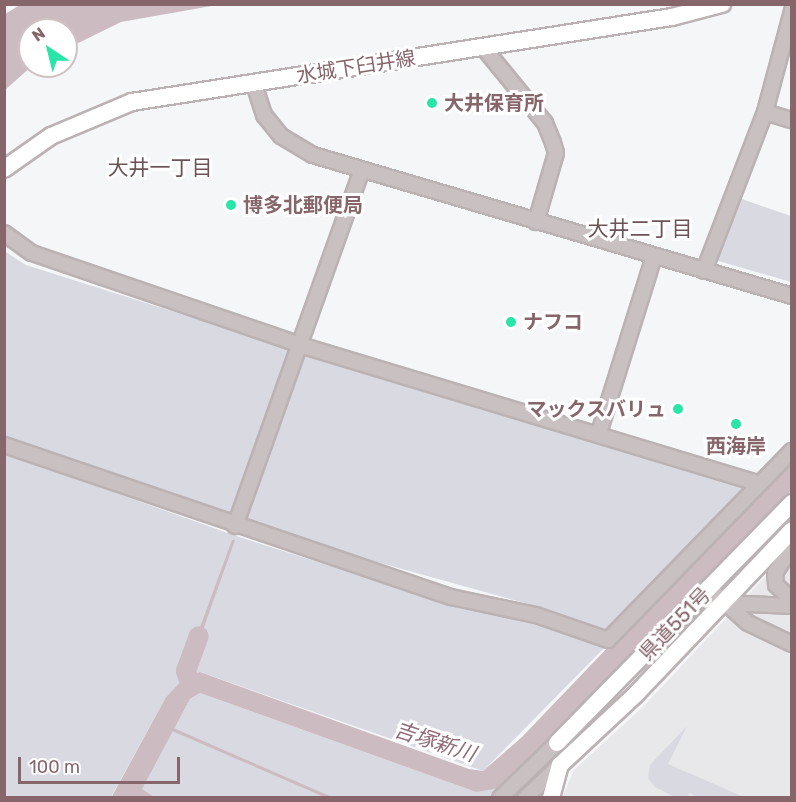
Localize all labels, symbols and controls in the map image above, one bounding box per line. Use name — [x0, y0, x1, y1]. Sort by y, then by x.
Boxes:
north arrow — [18, 18, 78, 78]
text: N — [28, 23, 49, 46]
street label: 水城下臼井線 — [295, 46, 417, 88]
place label: 大井保育所 — [444, 91, 544, 115]
marker: 大井保育所 — [425, 96, 439, 110]
district label: 大井一丁目 — [108, 155, 212, 181]
place label: 博多北郵便局 — [243, 193, 363, 217]
marker: 博多北郵便局 — [224, 198, 238, 212]
district label: 大井二丁目 — [588, 216, 692, 242]
place label: ナフコ — [523, 310, 583, 334]
marker: ナフコ — [504, 315, 518, 329]
place label: マックスバリュ — [526, 397, 666, 421]
marker: マックスバリュ — [671, 402, 685, 416]
marker: 西海岸 — [729, 417, 743, 431]
place label: 西海岸 — [706, 434, 766, 458]
street label: 県道551号 — [634, 583, 716, 665]
water label: 吉塚新川 — [391, 717, 479, 767]
scale bar — [21, 745, 183, 783]
text: 100 m — [29, 756, 80, 778]

